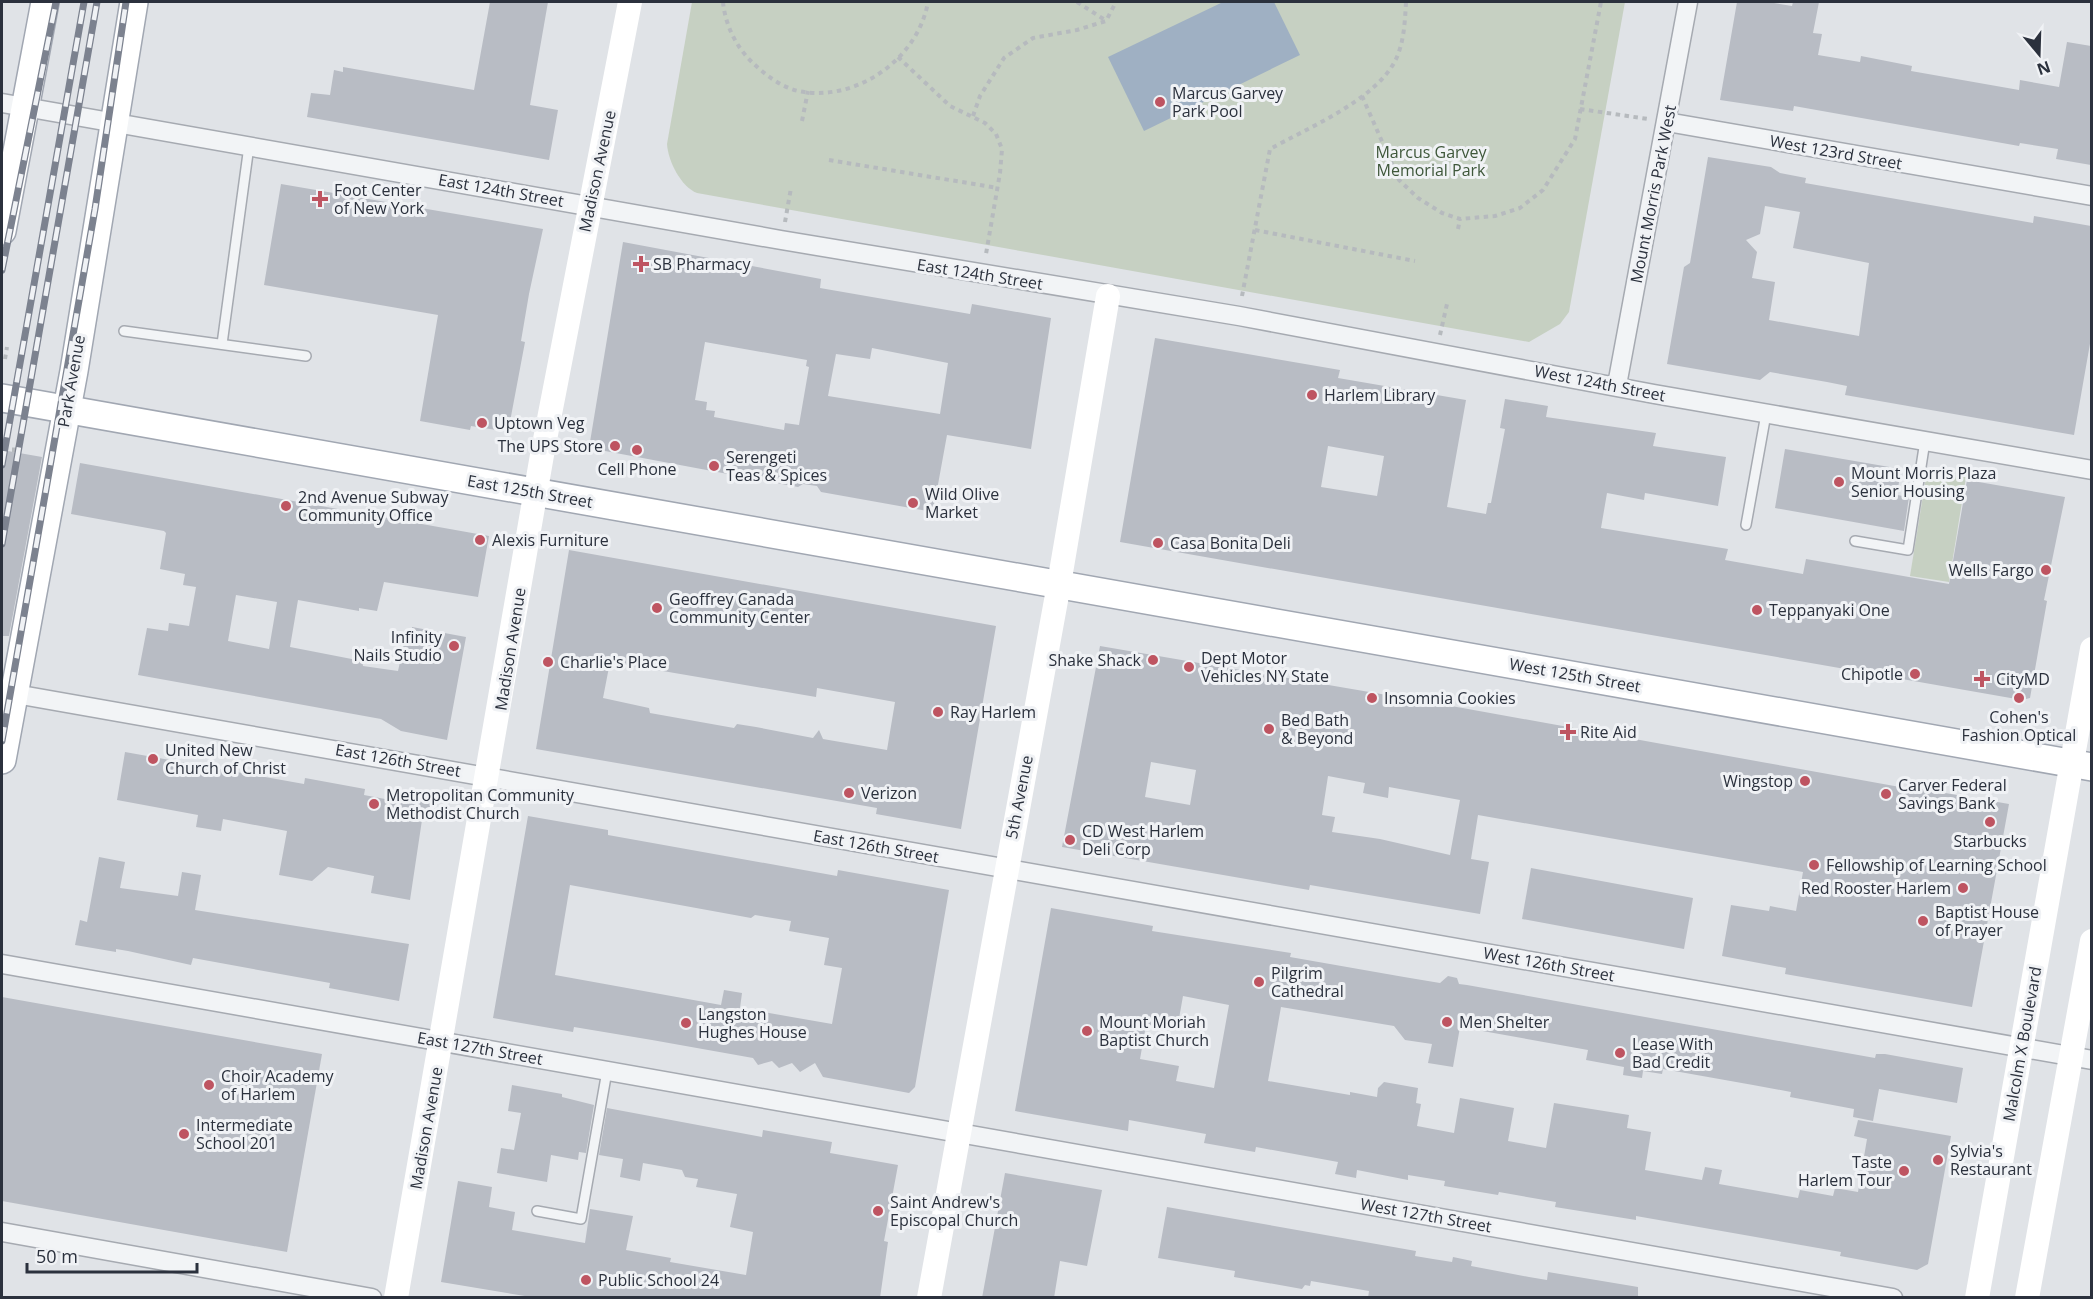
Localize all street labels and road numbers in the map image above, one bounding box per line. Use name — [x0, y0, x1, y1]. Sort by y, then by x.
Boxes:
street label: Mount Morris Park West — [1625, 103, 1681, 285]
street label: Madison Avenue — [573, 108, 621, 234]
street label: West 123rd Street — [1768, 130, 1904, 175]
street label: East 124th Street — [437, 168, 566, 212]
street label: East 124th Street — [916, 253, 1045, 295]
street label: Park Avenue — [52, 333, 90, 429]
street label: West 124th Street — [1533, 360, 1668, 407]
street label: East 125th Street — [466, 469, 595, 513]
street label: Madison Avenue — [489, 586, 531, 712]
street label: West 125th Street — [1508, 653, 1643, 697]
street label: East 126th Street — [334, 738, 463, 782]
street label: 5th Avenue — [1000, 753, 1038, 841]
street label: East 126th Street — [812, 824, 941, 868]
street label: West 126th Street — [1482, 942, 1617, 986]
street label: Malcolm X Boulevard — [1998, 965, 2046, 1123]
street label: East 127th Street — [416, 1026, 545, 1070]
street label: Madison Avenue — [404, 1065, 448, 1191]
street label: West 127th Street — [1359, 1193, 1494, 1237]

